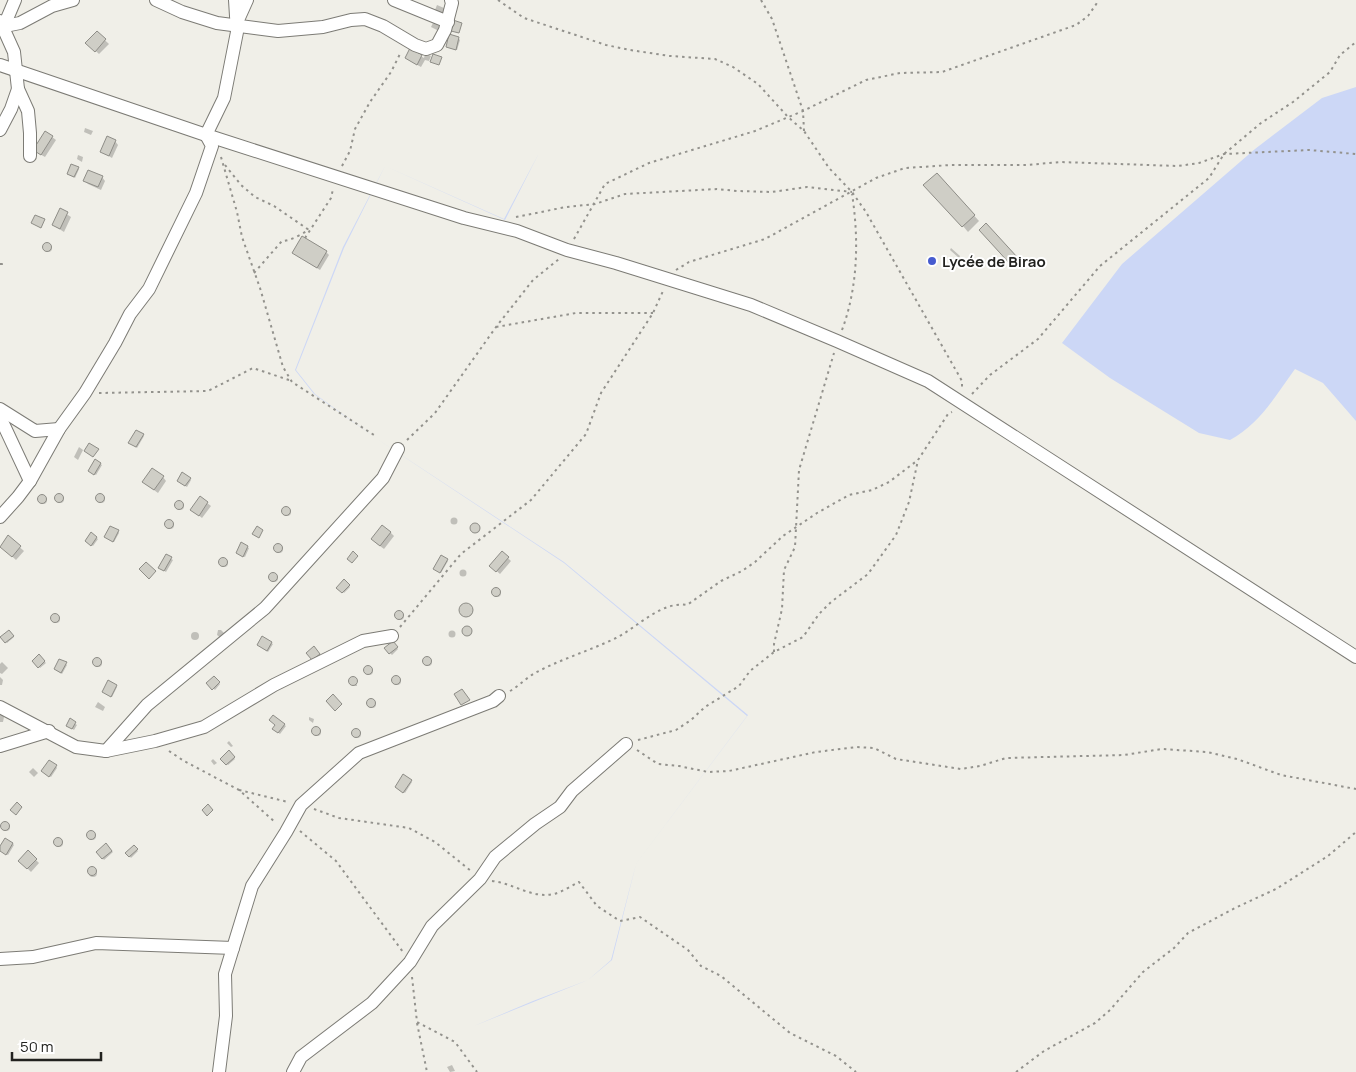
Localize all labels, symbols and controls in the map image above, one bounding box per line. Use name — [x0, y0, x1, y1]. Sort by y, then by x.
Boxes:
place label: Lycée de Birao — [942, 251, 1046, 272]
marker: Lycée de Birao — [926, 255, 938, 267]
scale bar — [12, 1030, 101, 1062]
text: 50 m — [20, 1036, 54, 1057]

